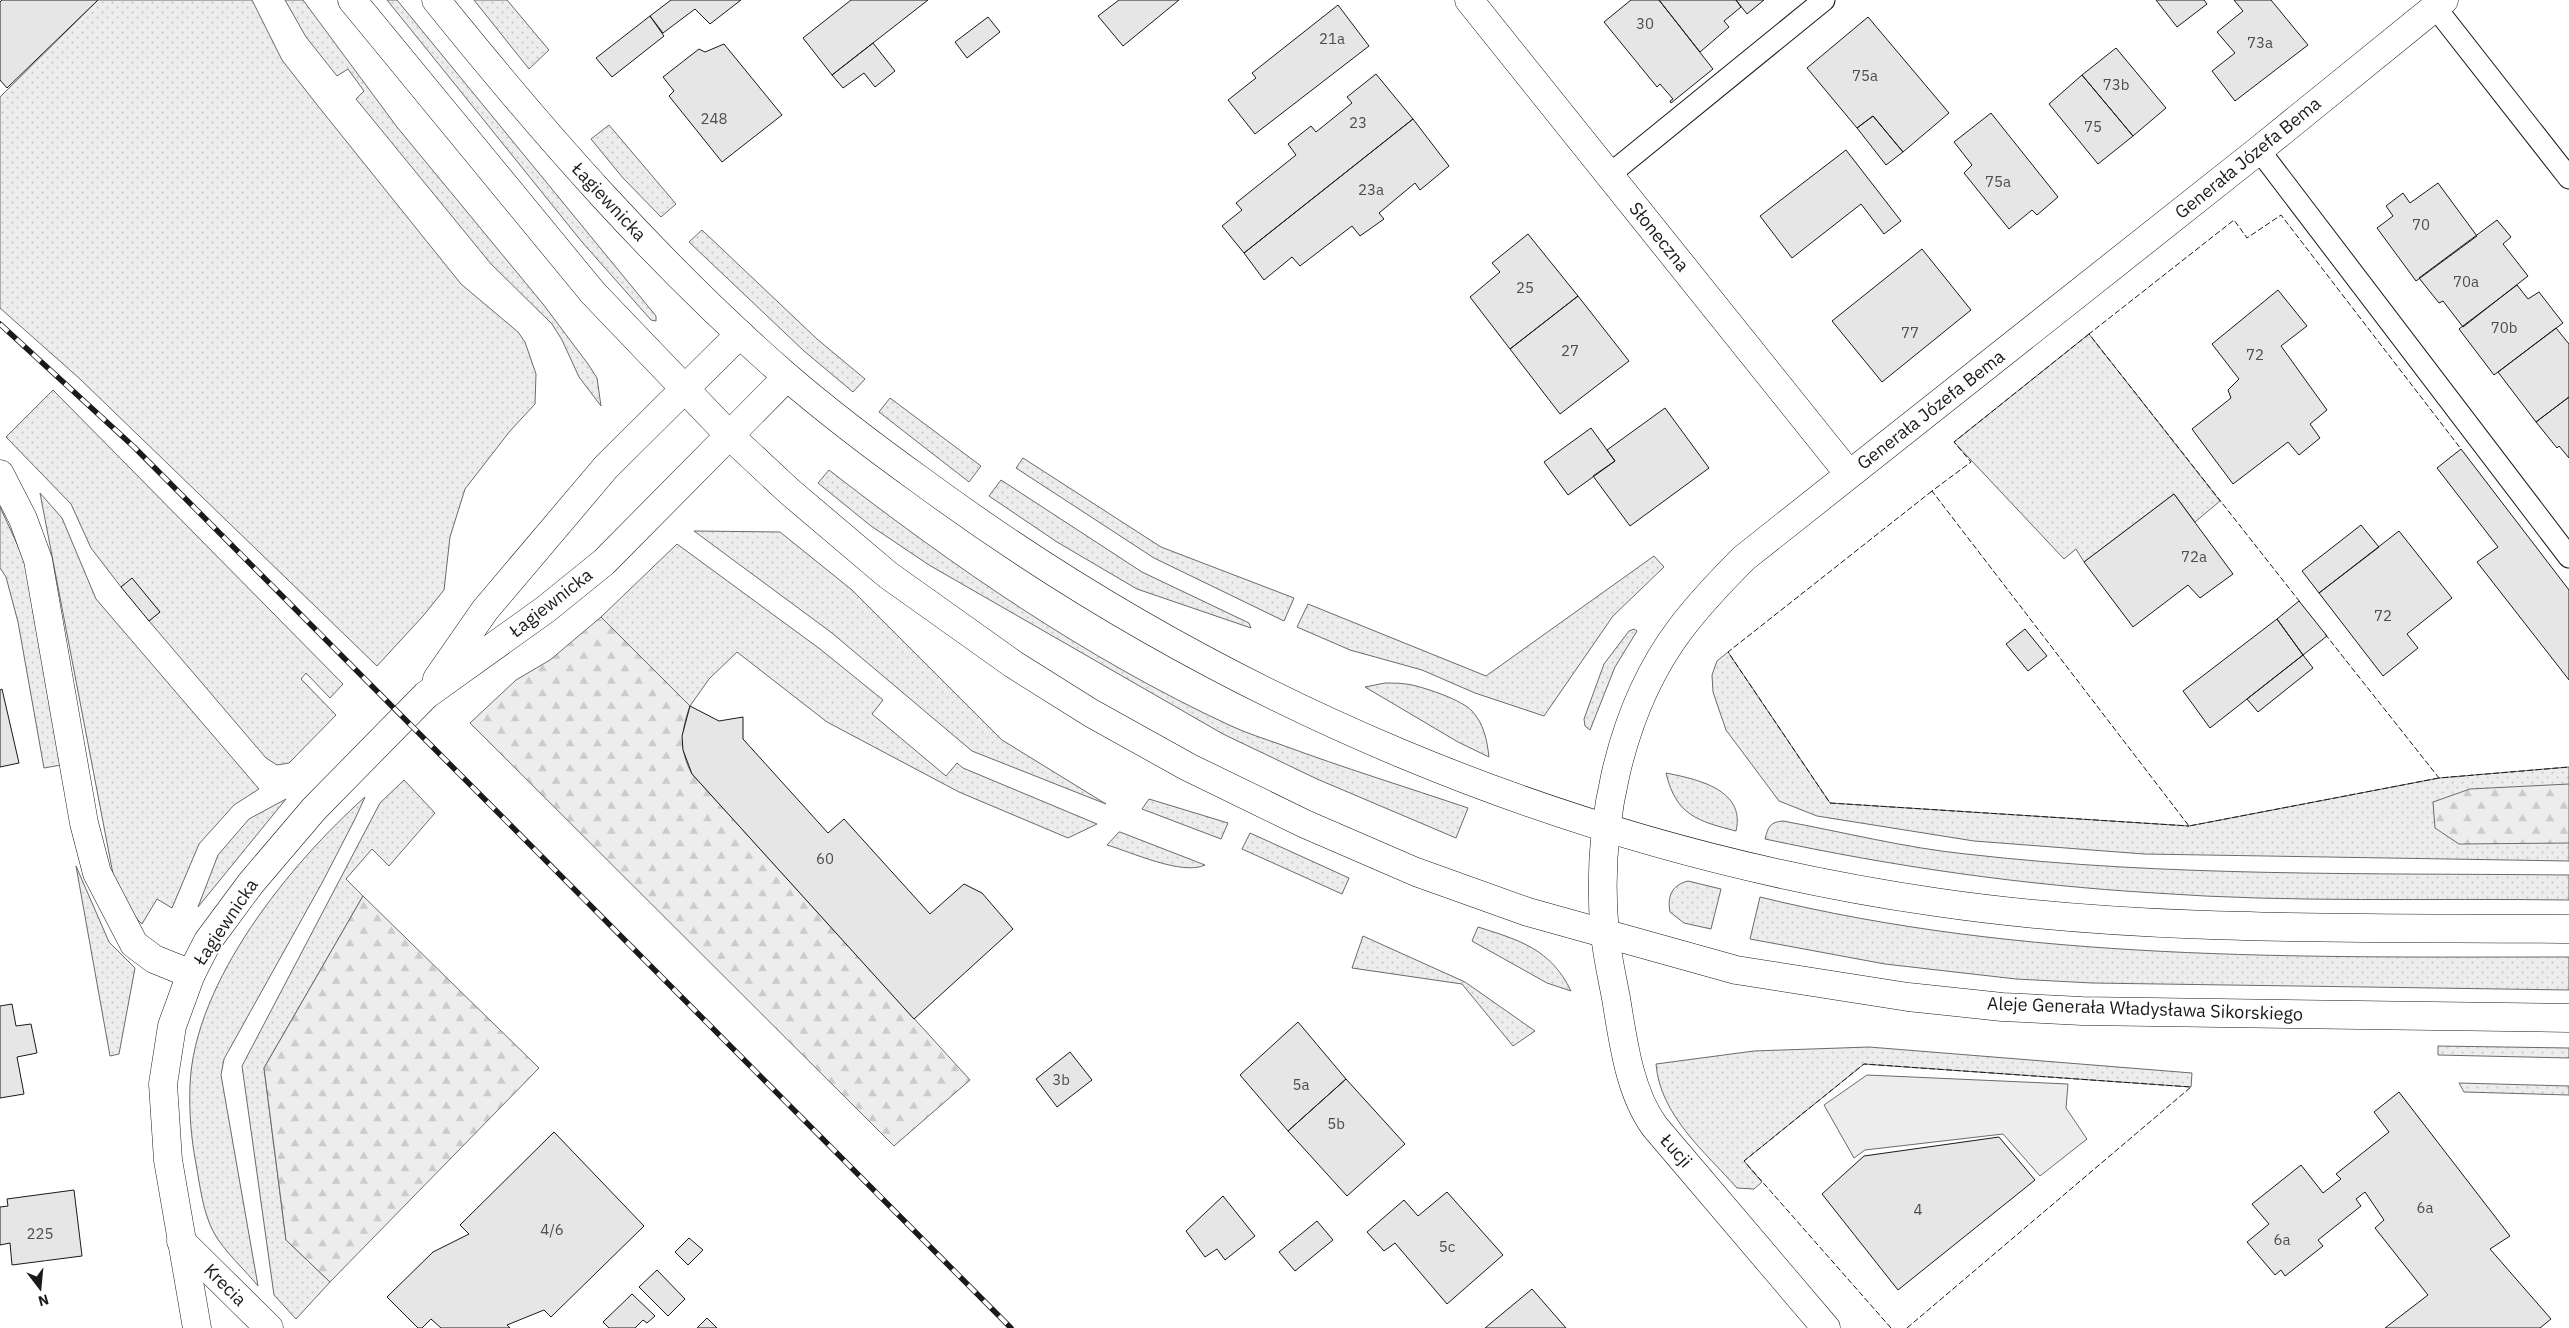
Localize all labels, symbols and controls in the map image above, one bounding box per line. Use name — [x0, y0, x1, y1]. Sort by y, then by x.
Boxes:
house number: 30 — [1636, 14, 1654, 33]
house number: 21a — [1319, 29, 1345, 48]
house number: 73a — [2247, 33, 2273, 52]
house number: 75a — [1852, 66, 1878, 85]
house number: 73b — [2103, 75, 2129, 94]
street label: Generała Józefa Bema — [2170, 91, 2326, 224]
house number: 248 — [700, 109, 728, 128]
house number: 23 — [1349, 113, 1367, 132]
house number: 75 — [2084, 117, 2102, 136]
street label: Łagiewnicka — [566, 157, 652, 246]
house number: 75a — [1985, 172, 2011, 191]
house number: 23a — [1358, 180, 1384, 199]
street label: Słoneczna — [1624, 197, 1695, 276]
house number: 70 — [2412, 215, 2430, 234]
house number: 70a — [2453, 272, 2479, 291]
house number: 25 — [1516, 278, 1534, 297]
house number: 70b — [2491, 318, 2517, 337]
house number: 77 — [1901, 323, 1919, 342]
house number: 27 — [1561, 341, 1579, 360]
street label: Generała Józefa Bema — [1852, 344, 2010, 475]
house number: 72 — [2246, 345, 2264, 364]
house number: 72a — [2181, 547, 2207, 566]
street label: Łagiewnicka — [504, 563, 597, 643]
house number: 72 — [2374, 606, 2392, 625]
house number: 60 — [816, 849, 834, 868]
street label: Łagiewnicka — [188, 874, 263, 970]
street label: Aleje Generała Władysława Sikorskiego — [1987, 991, 2303, 1026]
house number: 3b — [1052, 1070, 1070, 1089]
house number: 5a — [1292, 1075, 1310, 1094]
house number: 5b — [1327, 1114, 1345, 1133]
street label: Łucji — [1655, 1128, 1697, 1172]
house number: 6a — [2416, 1198, 2434, 1217]
house number: 4 — [1913, 1200, 1923, 1219]
house number: 4/6 — [540, 1220, 564, 1239]
house number: 225 — [26, 1224, 54, 1243]
house number: 6a — [2273, 1230, 2291, 1249]
house number: 5c — [1439, 1237, 1456, 1256]
street label: Krecia — [199, 1259, 252, 1311]
north arrow — [15, 1263, 65, 1313]
text: N — [36, 1290, 51, 1311]

